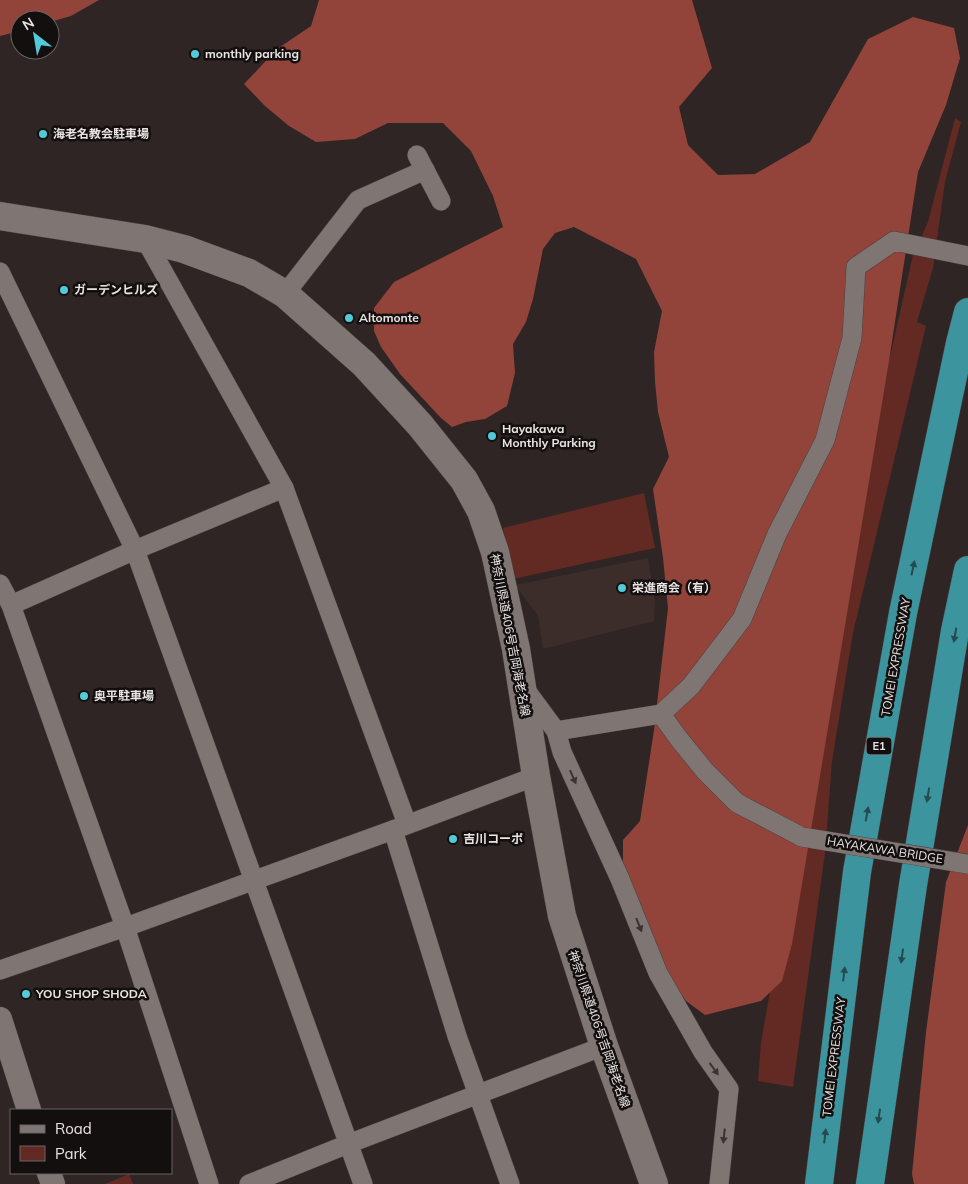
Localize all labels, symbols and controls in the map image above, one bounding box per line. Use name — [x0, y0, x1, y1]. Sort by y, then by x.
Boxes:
north arrow — [10, 10, 60, 60]
text: N — [19, 13, 37, 34]
place label: monthly parking — [205, 46, 299, 61]
marker: monthly parking — [189, 48, 201, 60]
place label: 海老名教会駐車場 — [53, 126, 149, 141]
marker: 海老名教会駐車場 — [37, 128, 49, 140]
place label: ガーデンヒルズ — [74, 282, 158, 297]
marker: ガーデンヒルズ — [58, 284, 70, 296]
place label: Altomonte — [359, 310, 419, 325]
marker: Altomonte — [343, 312, 355, 324]
place label: Hayakawa Monthly Parking — [502, 421, 596, 450]
marker: Hayakawa Monthly Parking — [486, 430, 498, 442]
street label: 神奈川県道406号吉岡海老名線 — [487, 552, 534, 718]
one-way arrow — [909, 559, 917, 575]
place label: 栄進商会（有） — [632, 580, 716, 595]
marker: 栄進商会（有） — [616, 582, 628, 594]
street label: TOMEI EXPRESSWAY — [878, 596, 913, 717]
one-way arrow — [950, 627, 958, 643]
place label: 奥平駐車場 — [94, 688, 154, 703]
marker: 奥平駐車場 — [78, 690, 90, 702]
road number: E1 — [866, 738, 892, 754]
one-way arrow — [570, 770, 578, 784]
one-way arrow — [923, 787, 931, 803]
one-way arrow — [864, 805, 872, 821]
place label: 吉川コーポ — [463, 831, 523, 846]
marker: 吉川コーポ — [447, 833, 459, 845]
street label: HAYAKAWA BRIDGE — [826, 833, 944, 866]
one-way arrow — [635, 918, 643, 933]
street label: 神奈川県道406号吉岡海老名線 — [565, 948, 634, 1110]
one-way arrow — [898, 948, 906, 964]
one-way arrow — [840, 966, 848, 982]
place label: YOU SHOP SHODA — [35, 986, 147, 1001]
marker: YOU SHOP SHODA — [20, 988, 32, 1000]
street label: TOMEI EXPRESSWAY — [819, 996, 848, 1118]
one-way arrow — [709, 1062, 719, 1076]
legend — [10, 1109, 172, 1174]
one-way arrow — [874, 1109, 882, 1125]
text: Road — [55, 1119, 92, 1138]
one-way arrow — [821, 1127, 829, 1143]
one-way arrow — [720, 1129, 728, 1145]
text: Park — [55, 1144, 87, 1163]

